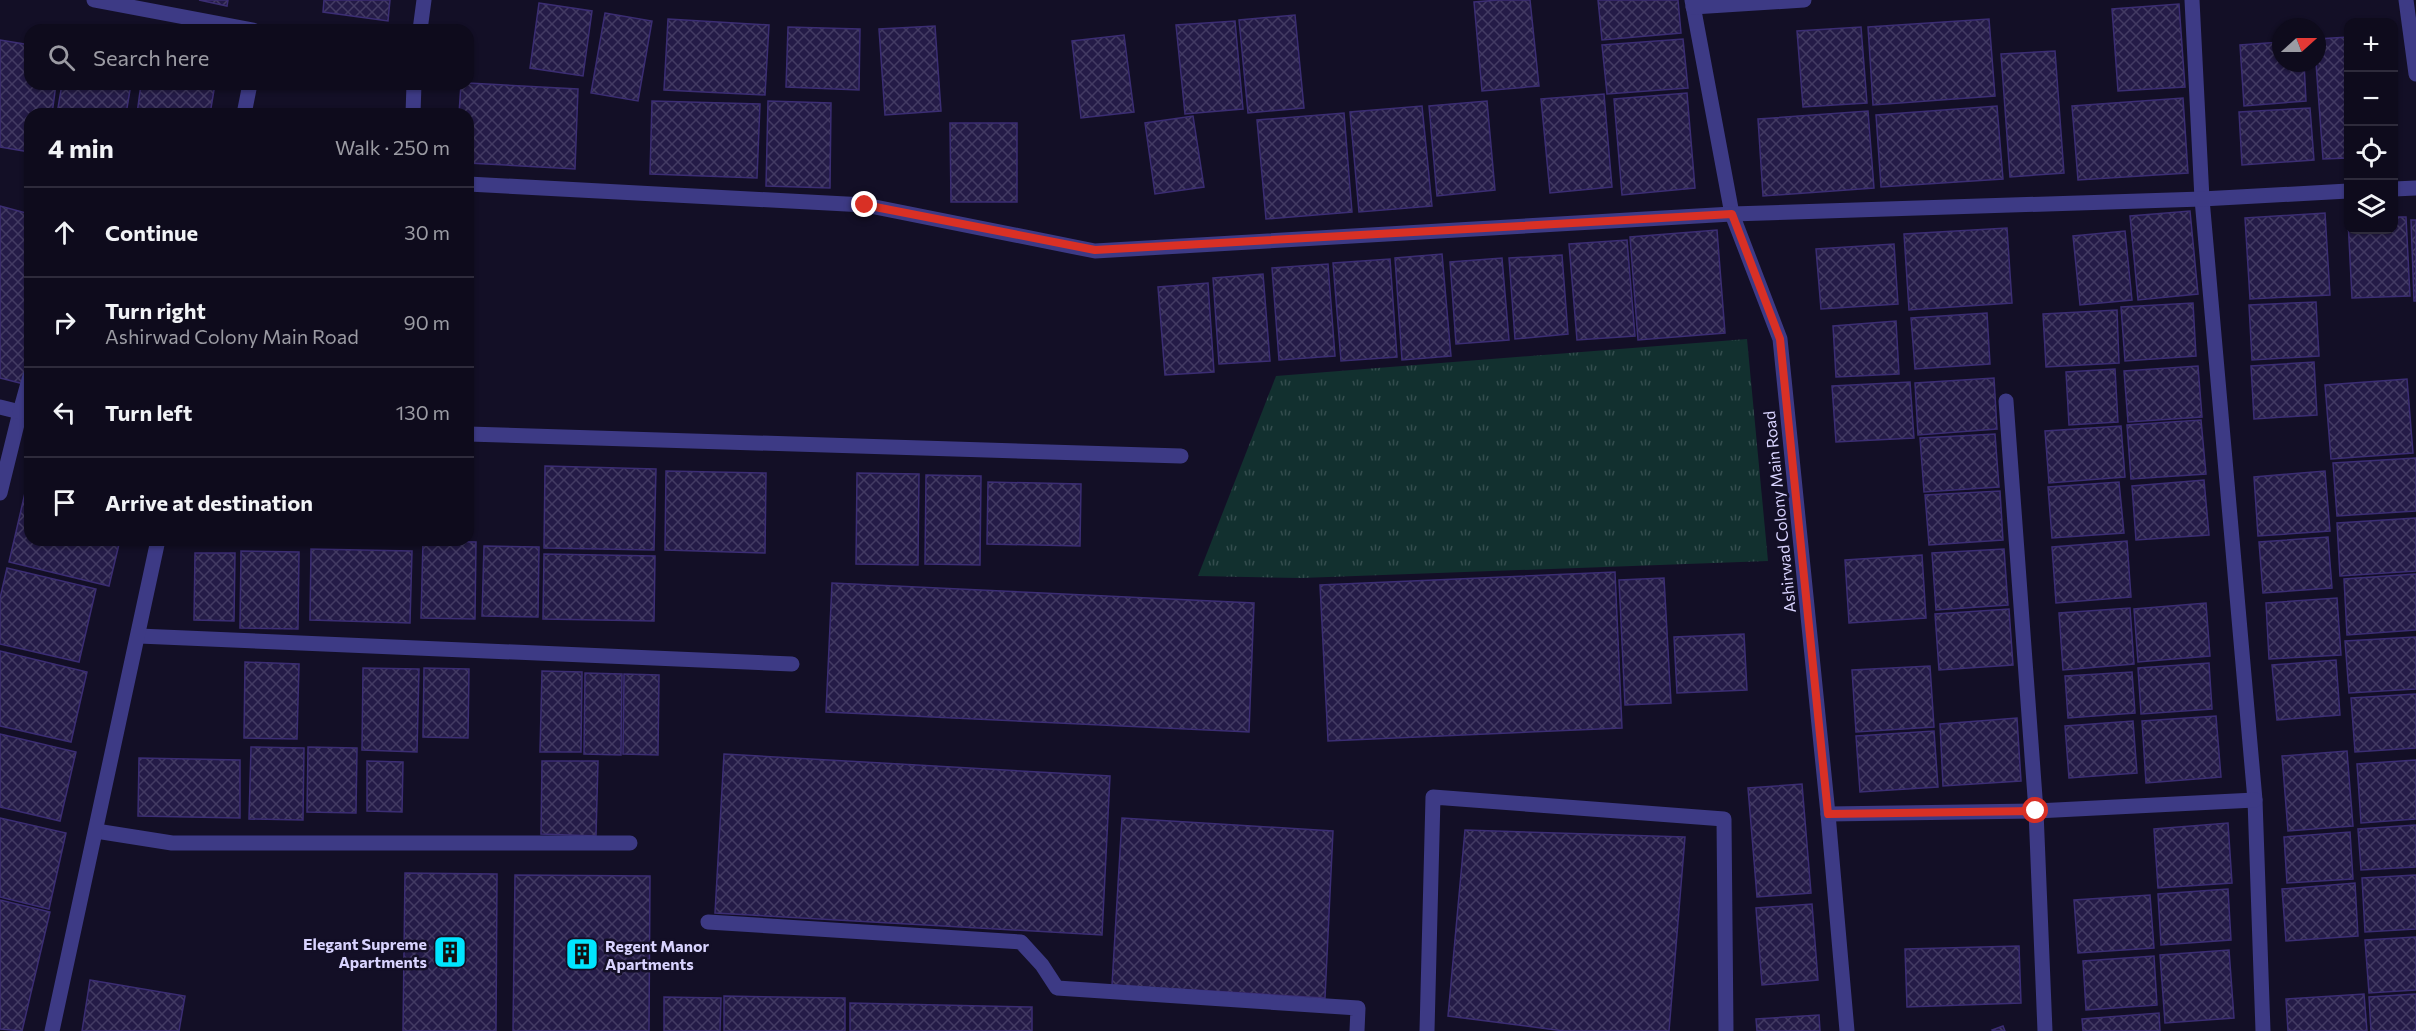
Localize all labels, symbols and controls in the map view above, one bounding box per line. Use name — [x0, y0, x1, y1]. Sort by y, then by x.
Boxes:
north arrow — [2272, 18, 2326, 72]
map controls — [2344, 18, 2398, 234]
button: + — [2344, 18, 2398, 72]
search box — [24, 24, 474, 90]
icon: search — [45, 41, 78, 74]
text: Search here — [93, 44, 209, 71]
button: − — [2344, 72, 2398, 126]
button: locate — [2344, 126, 2398, 180]
text: 4 min — [48, 132, 114, 163]
text: Walk · 250 m — [335, 135, 450, 159]
button: layers — [2344, 180, 2398, 234]
route end — [851, 191, 877, 217]
icon: ahead — [48, 216, 81, 249]
text: Continue — [105, 219, 198, 246]
text: 30 m — [404, 220, 450, 244]
text: Turn right — [105, 297, 206, 324]
icon: right — [48, 306, 81, 339]
text: 90 m — [404, 310, 450, 334]
text: Ashirwad Colony Main Road — [105, 324, 359, 348]
icon: left — [48, 396, 81, 429]
text: Turn left — [105, 399, 192, 426]
text: 130 m — [396, 400, 450, 424]
street label: Ashirwad Colony Main Road — [1759, 410, 1799, 614]
icon: arrive — [48, 486, 81, 519]
text: Arrive at destination — [105, 489, 313, 516]
route start — [2022, 797, 2048, 823]
place label: Elegant Supreme Apartments — [303, 934, 427, 971]
building icon: Elegant Supreme Apartments — [432, 934, 468, 970]
building icon: Regent Manor Apartments — [564, 936, 600, 972]
place label: Regent Manor Apartments — [605, 936, 710, 973]

